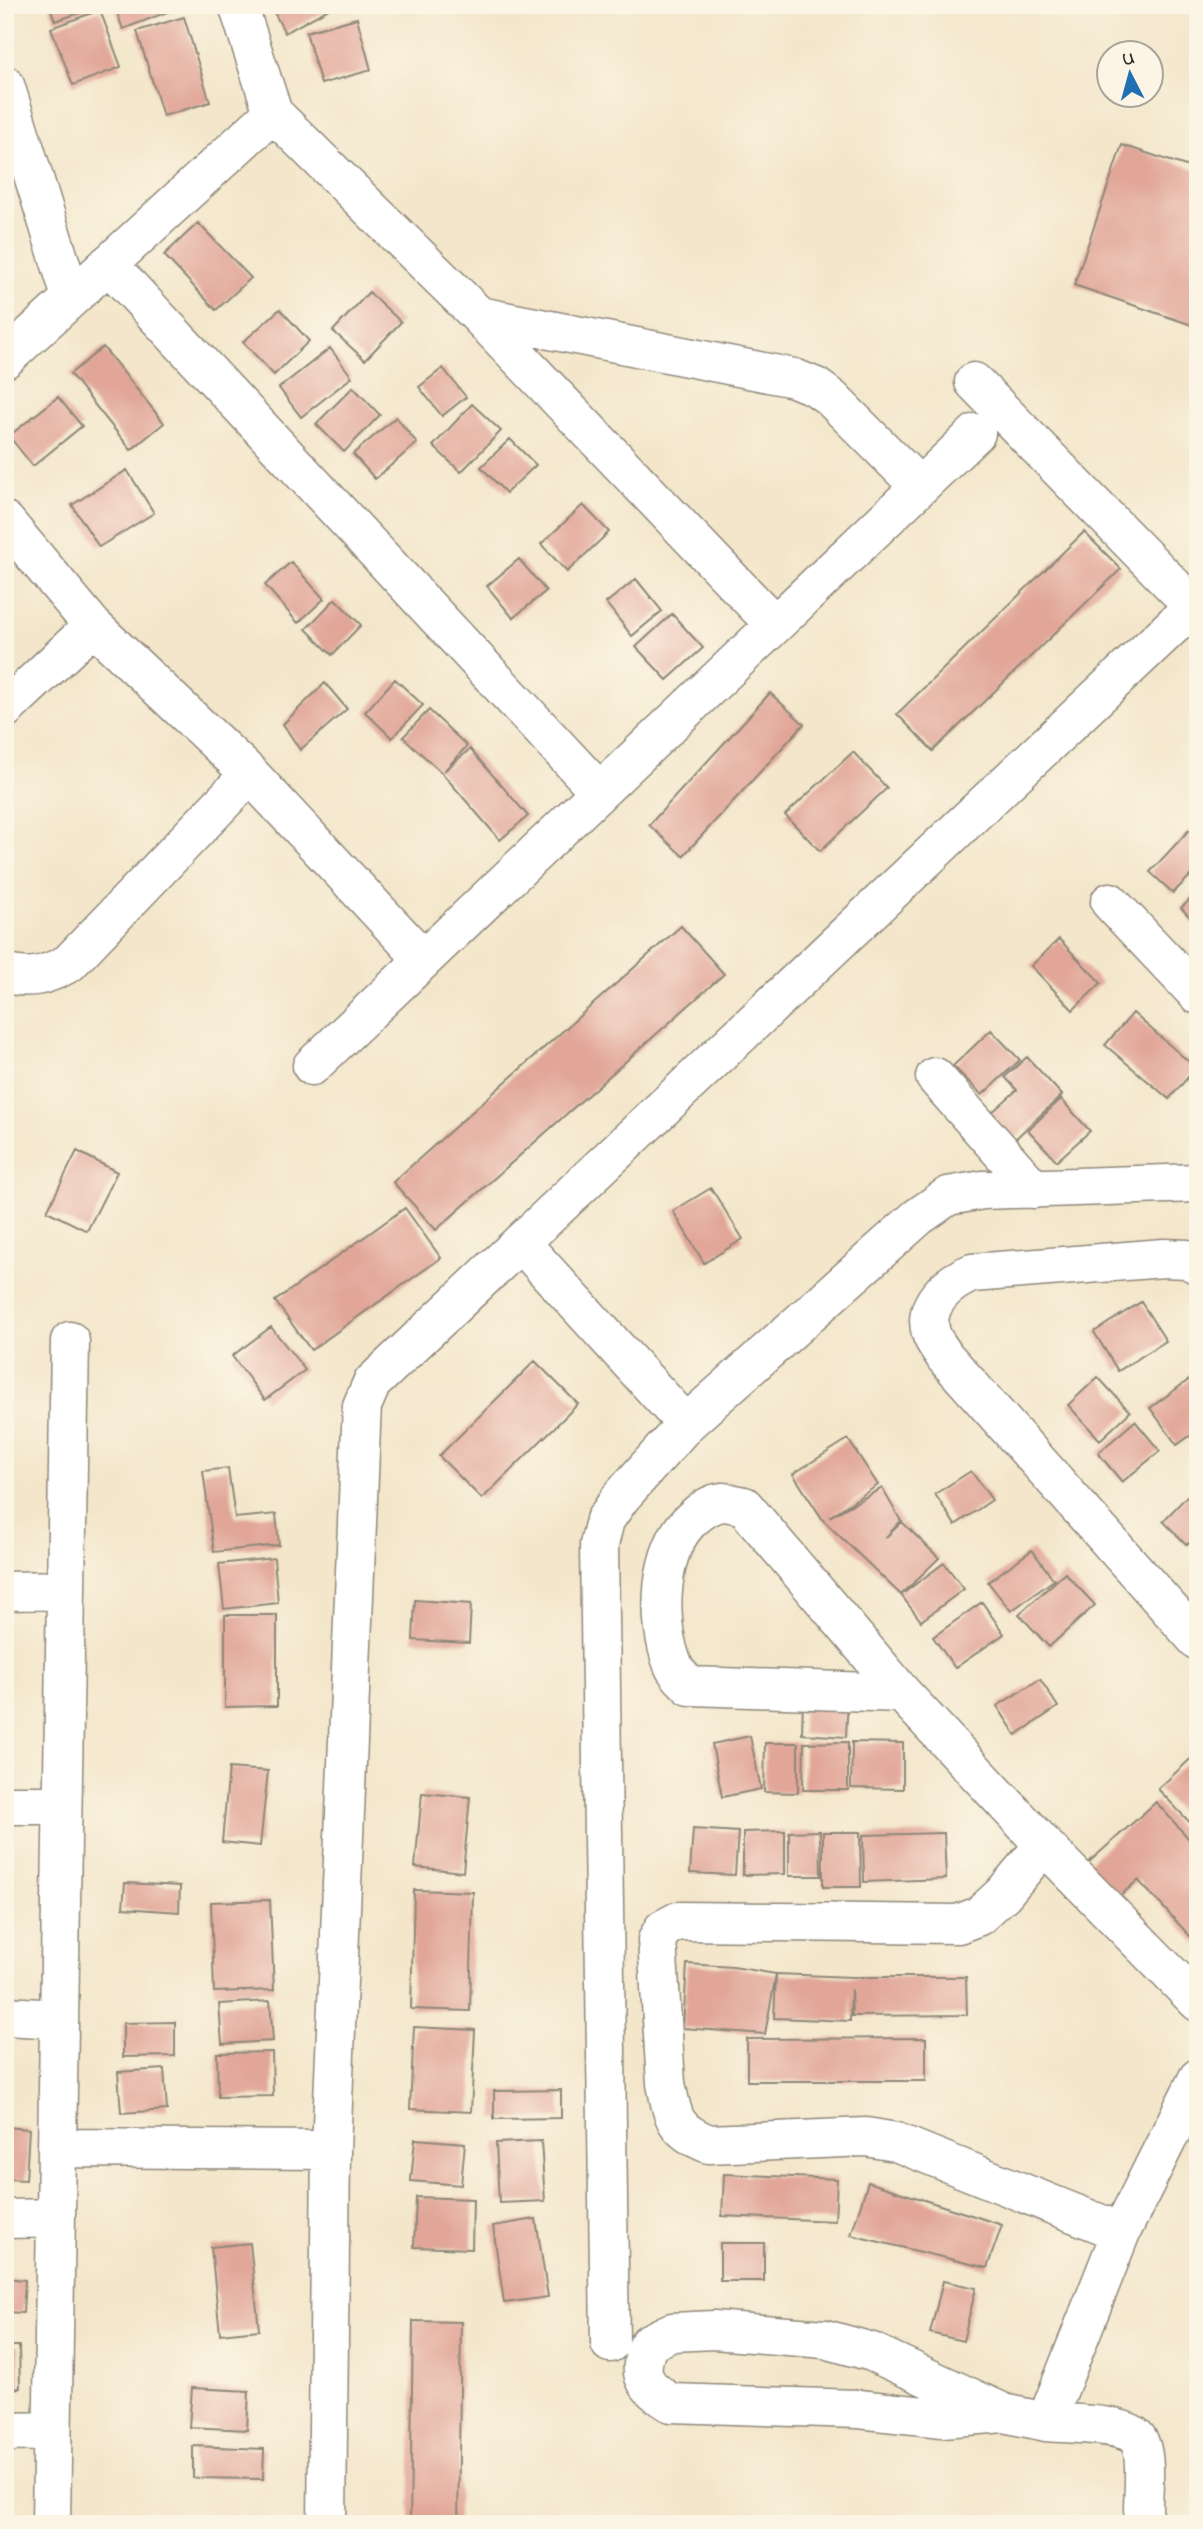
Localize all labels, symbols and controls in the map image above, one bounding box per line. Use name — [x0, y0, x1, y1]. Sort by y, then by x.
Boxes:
north arrow — [1094, 38, 1164, 108]
text: U — [1121, 46, 1136, 74]

